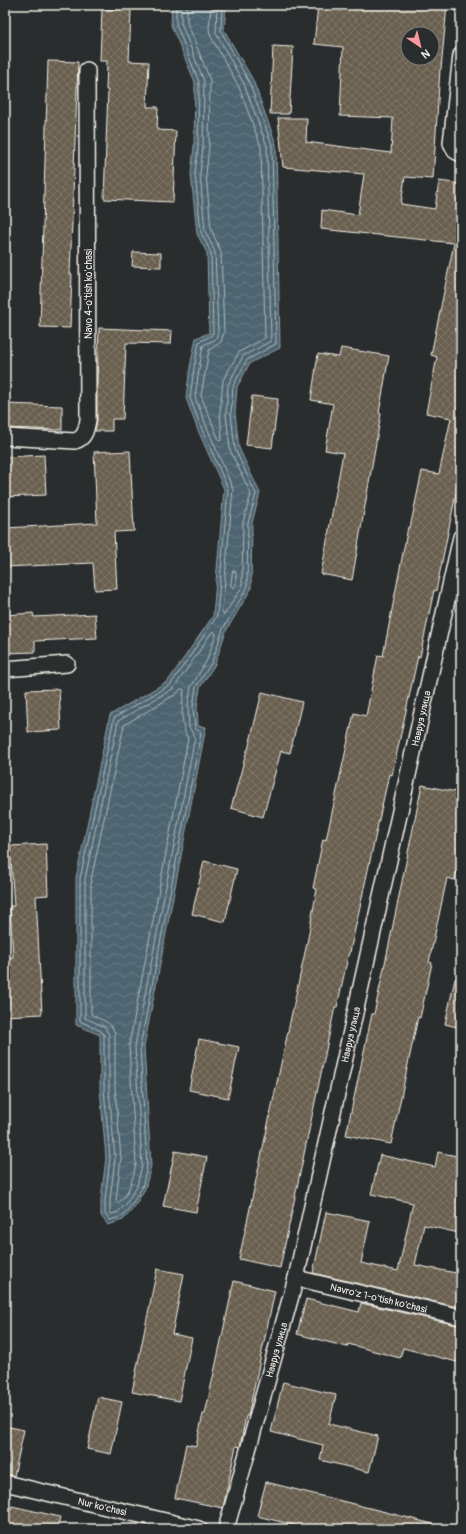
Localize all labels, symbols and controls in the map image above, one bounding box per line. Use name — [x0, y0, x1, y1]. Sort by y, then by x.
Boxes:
north arrow — [400, 26, 440, 66]
text: N — [418, 46, 432, 62]
street label: Navo 4-o'tish ko'chasi — [83, 249, 95, 339]
street label: Навруз улица — [410, 689, 434, 748]
street label: Навруз улица — [339, 1005, 363, 1064]
street label: Navro'z 1-o'tish ko'chasi — [329, 1281, 428, 1316]
street label: Навруз улица — [264, 1321, 290, 1379]
street label: Nur ko'chasi — [76, 1495, 128, 1519]

